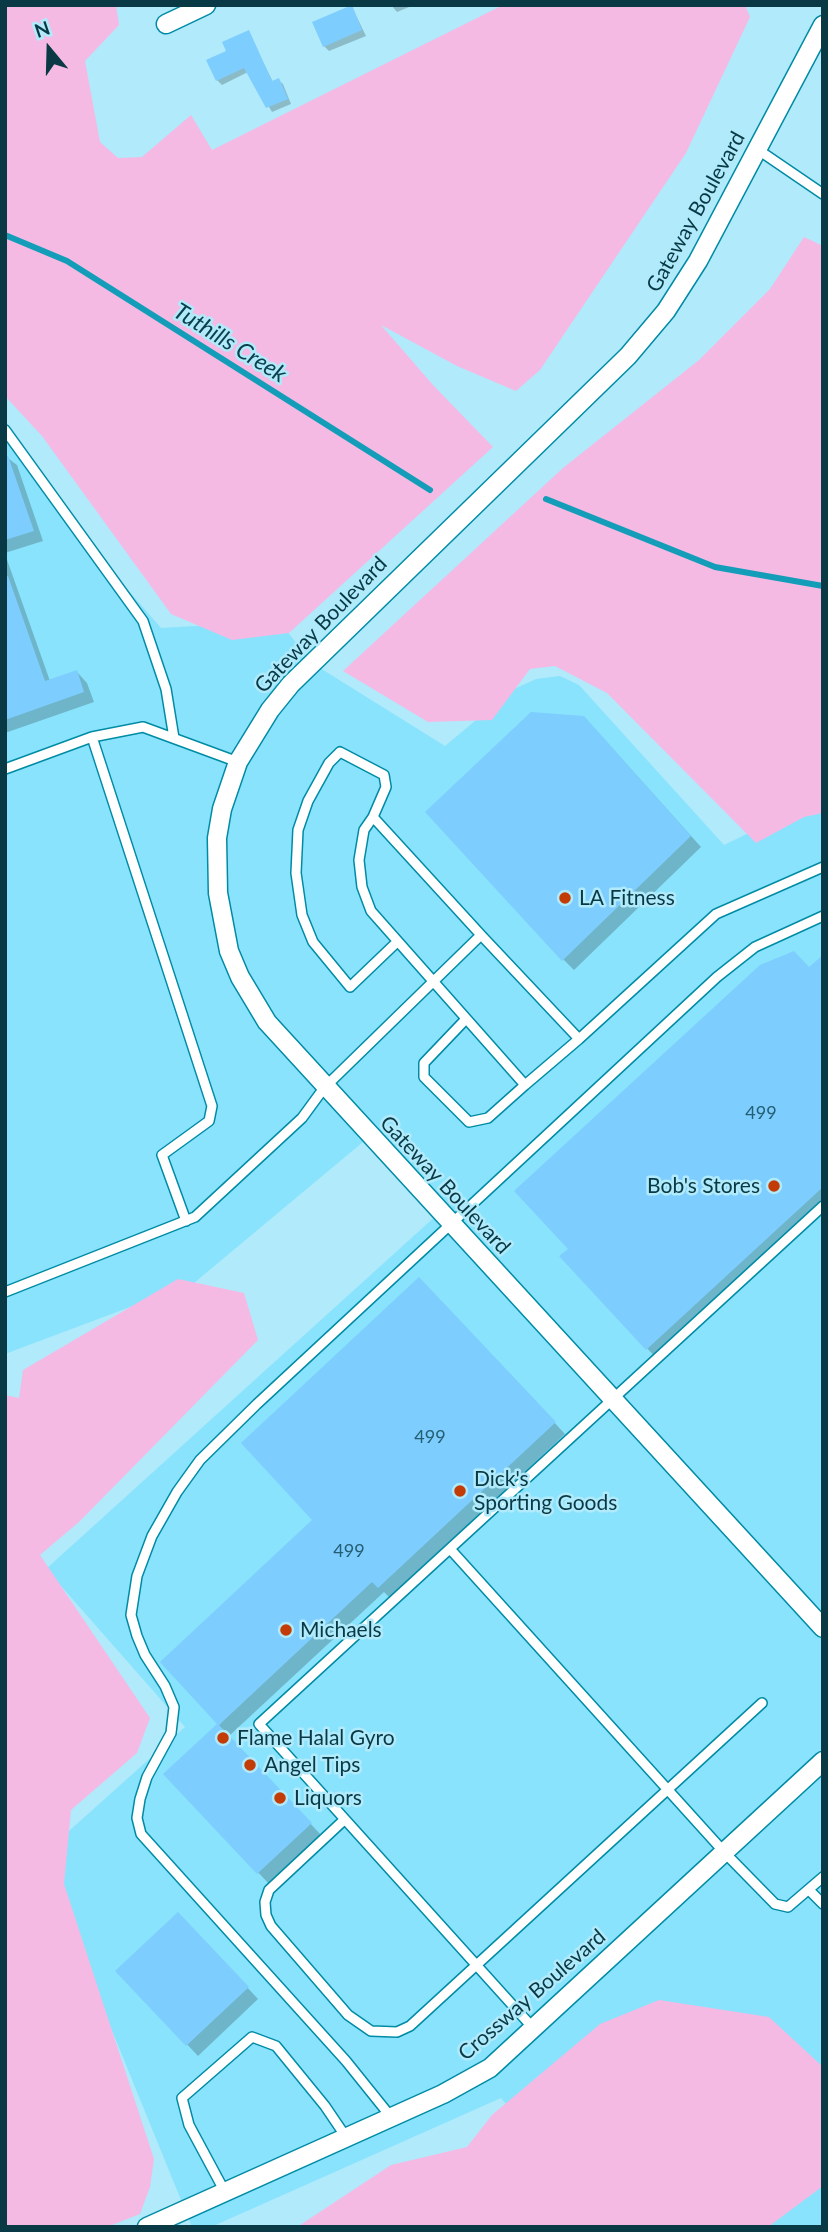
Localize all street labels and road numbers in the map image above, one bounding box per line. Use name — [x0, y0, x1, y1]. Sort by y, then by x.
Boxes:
street label: Gateway Boulevard — [641, 127, 751, 297]
street label: Gateway Boulevard — [250, 552, 392, 698]
street label: Gateway Boulevard — [375, 1111, 515, 1259]
street label: Crossway Boulevard — [453, 1924, 611, 2066]

